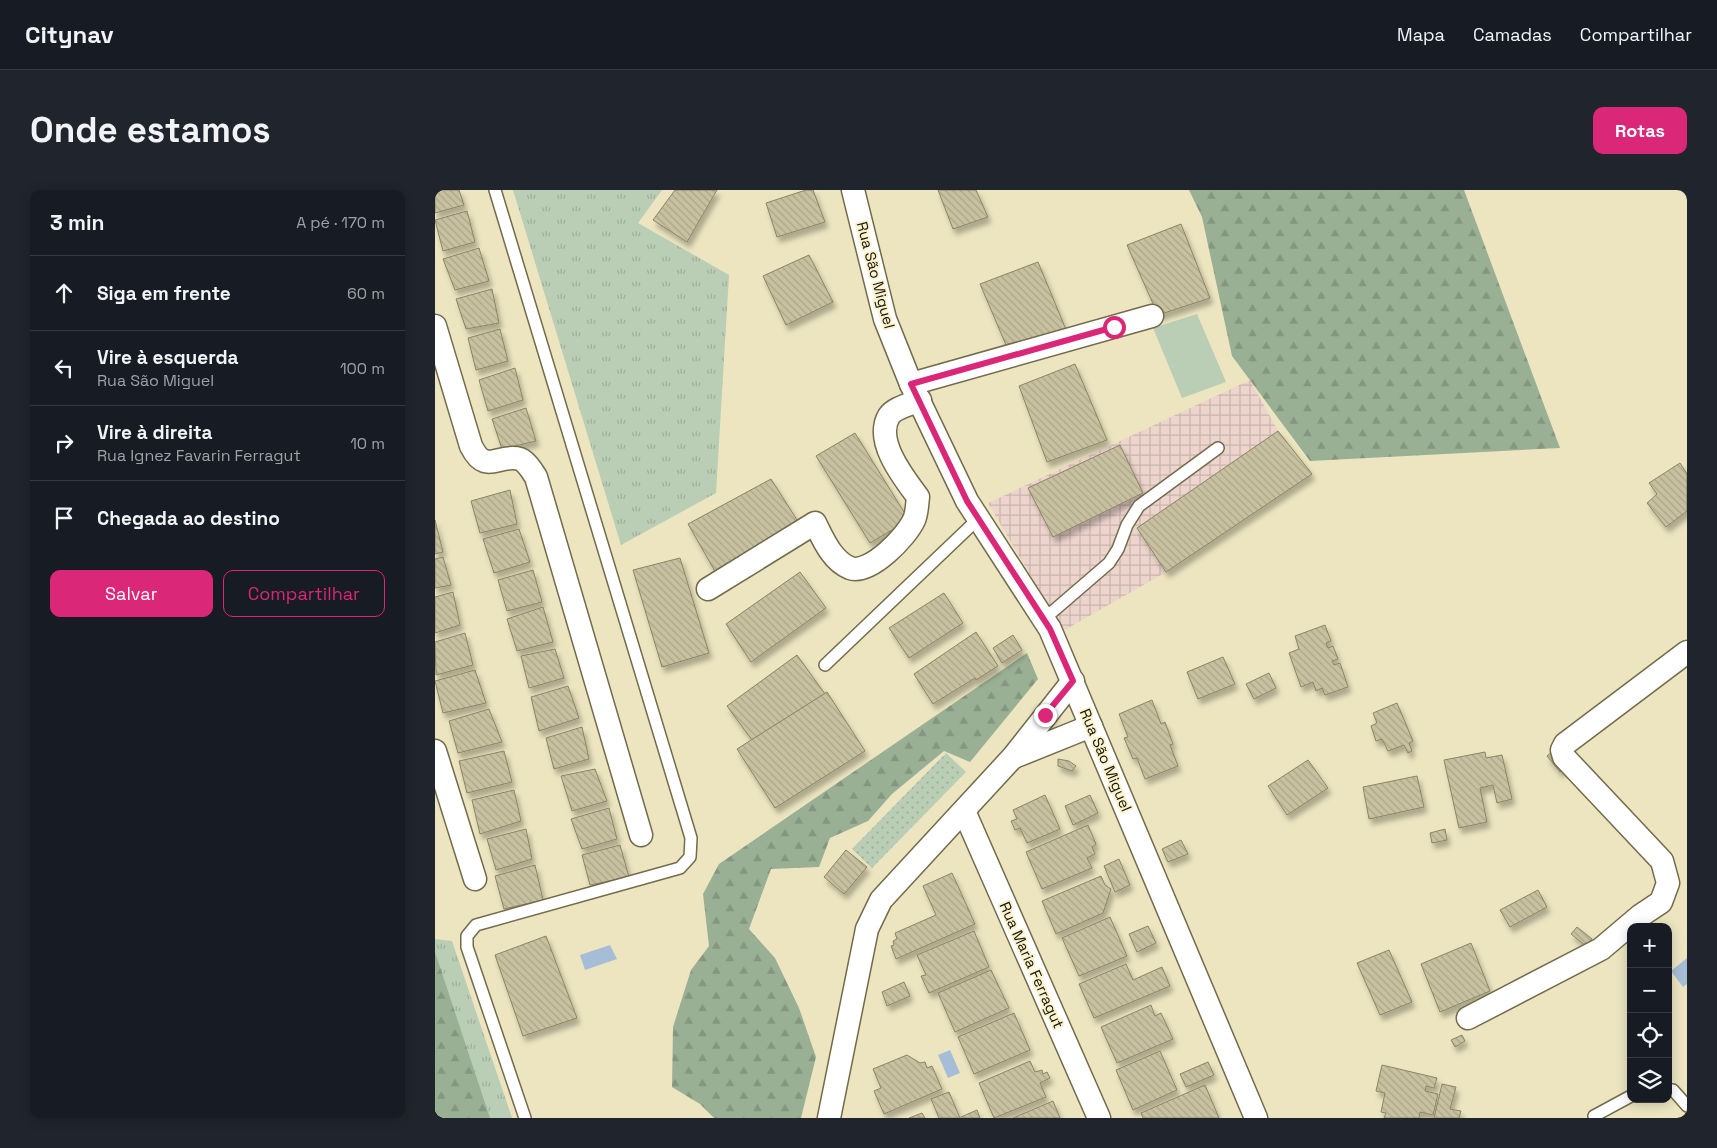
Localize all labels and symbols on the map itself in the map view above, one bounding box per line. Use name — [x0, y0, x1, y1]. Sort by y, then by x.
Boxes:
street label: Rua São Miguel — [853, 219, 899, 331]
route start — [1103, 316, 1126, 339]
route end — [1034, 704, 1057, 727]
street label: Rua São Miguel — [1076, 706, 1136, 814]
street label: Rua Maria Ferragut — [996, 899, 1068, 1031]

